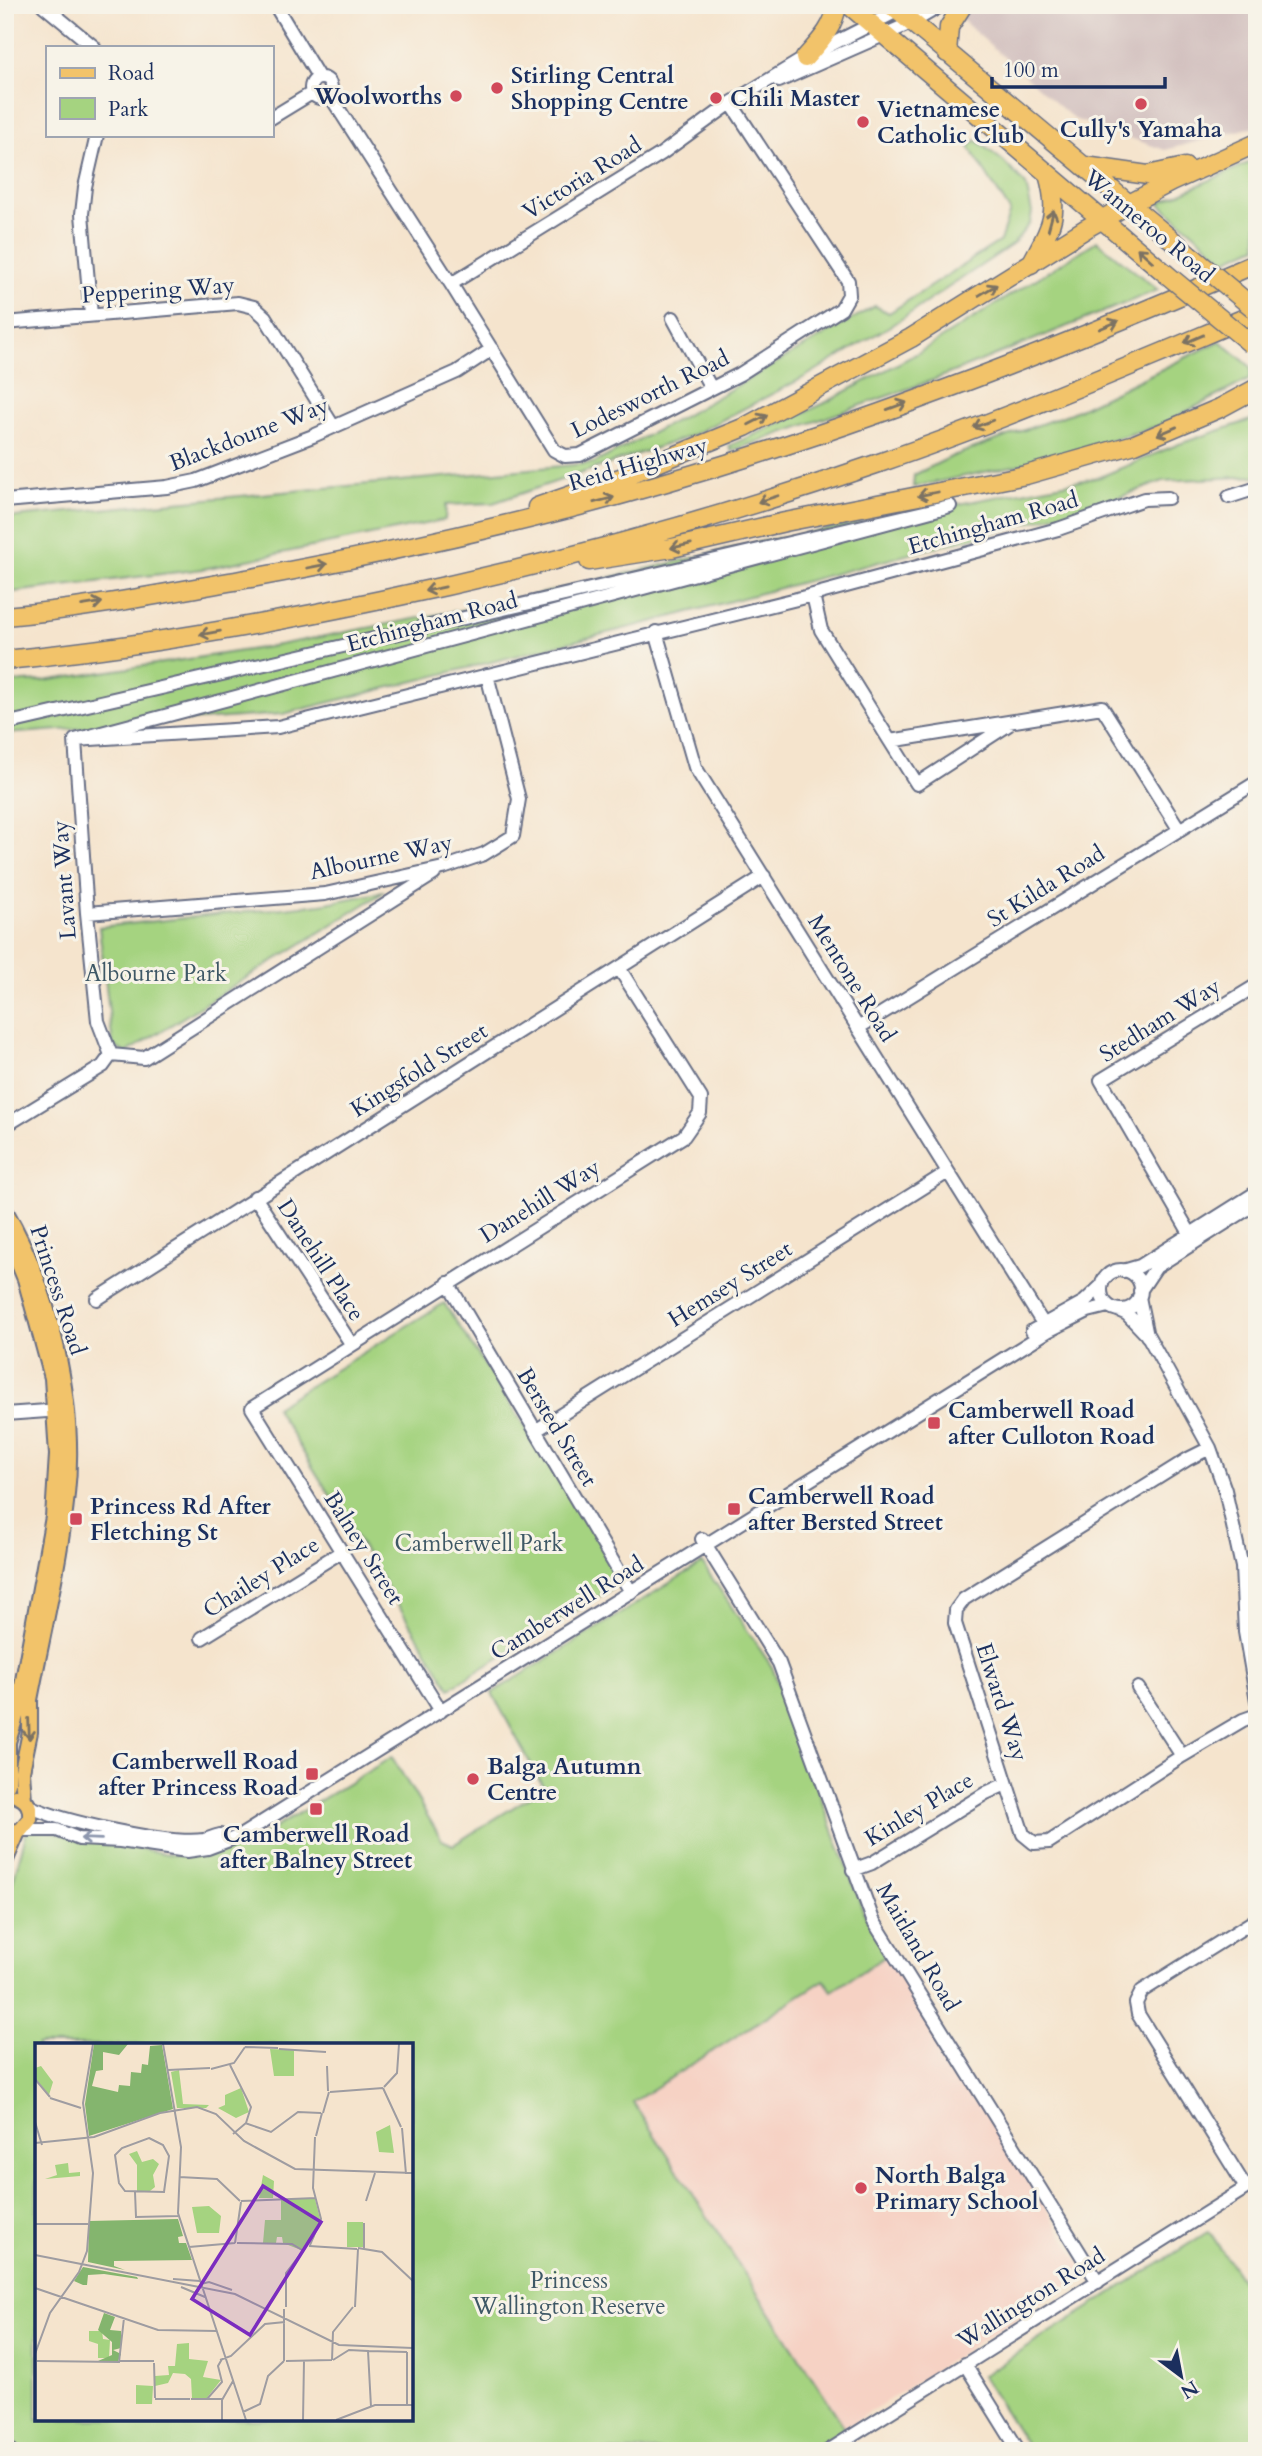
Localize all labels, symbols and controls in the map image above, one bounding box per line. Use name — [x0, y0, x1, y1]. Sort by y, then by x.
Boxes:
legend — [46, 46, 273, 136]
scale bar — [992, 46, 1166, 90]
text: 100 m — [1003, 56, 1059, 85]
text: Road — [108, 59, 154, 88]
place label: Stirling Central Shopping Centre — [511, 60, 689, 117]
marker: Stirling Central Shopping Centre — [489, 80, 505, 96]
place label: Woolworths — [313, 81, 442, 112]
place label: Chili Master — [730, 83, 861, 114]
marker: Woolworths — [448, 88, 464, 104]
marker: Chili Master — [708, 90, 724, 106]
place label: Vietnamese Catholic Club — [877, 94, 1025, 151]
text: Park — [108, 95, 149, 124]
marker: Cully's Yamaha — [1133, 96, 1149, 112]
marker: Vietnamese Catholic Club — [855, 114, 871, 130]
place label: Cully's Yamaha — [1060, 114, 1223, 145]
street label: Victoria Road — [517, 129, 648, 227]
street label: Wanneroo Road — [1076, 161, 1222, 290]
one-way arrow — [1045, 209, 1058, 232]
one-way arrow — [1136, 247, 1154, 263]
street label: Peppering Way — [80, 269, 236, 311]
one-way arrow — [977, 283, 997, 297]
one-way arrow — [1098, 318, 1120, 331]
one-way arrow — [1184, 334, 1205, 347]
street label: Lodesworth Road — [566, 342, 735, 446]
street label: Blackdoune Way — [165, 389, 333, 479]
one-way arrow — [885, 399, 907, 412]
one-way arrow — [747, 413, 768, 426]
one-way arrow — [972, 419, 994, 431]
one-way arrow — [1157, 425, 1179, 438]
street label: Reid Highway — [565, 429, 711, 499]
street label: Etchingham Road — [904, 484, 1082, 562]
one-way arrow — [917, 488, 940, 501]
one-way arrow — [593, 492, 615, 505]
one-way arrow — [757, 493, 779, 506]
one-way arrow — [670, 540, 693, 553]
one-way arrow — [305, 559, 328, 572]
one-way arrow — [424, 582, 447, 596]
street label: Etchingham Road — [343, 584, 522, 660]
one-way arrow — [80, 597, 103, 610]
one-way arrow — [199, 626, 222, 640]
street label: Lavant Way — [44, 819, 84, 941]
street label: Albourne Way — [307, 827, 455, 887]
street label: St Kilda Road — [981, 837, 1111, 934]
street label: Mentone Road — [800, 908, 904, 1048]
park label: Albourne Park — [85, 958, 228, 989]
street label: Stedham Way — [1094, 971, 1226, 1069]
street label: Kingsfold Street — [345, 1015, 493, 1125]
street label: Danehill Way — [474, 1152, 606, 1250]
street label: Danehill Place — [270, 1193, 372, 1327]
street label: Princess Road — [22, 1221, 94, 1360]
street label: Hemsey Street — [662, 1234, 798, 1334]
street label: Bersted Street — [509, 1362, 605, 1492]
place label: Camberwell Road after Culloton Road — [948, 1395, 1155, 1452]
marker: Camberwell Road after Culloton Road — [926, 1415, 942, 1431]
place label: Camberwell Road after Bersted Street — [748, 1481, 943, 1538]
street label: Balney Street — [317, 1485, 411, 1611]
place label: Princess Rd After Fletching St — [90, 1491, 272, 1548]
marker: Camberwell Road after Bersted Street — [726, 1501, 742, 1517]
marker: Princess Rd After Fletching St — [68, 1511, 84, 1527]
park label: Camberwell Park — [394, 1528, 564, 1559]
street label: Chailey Place — [197, 1529, 325, 1625]
street label: Camberwell Road — [484, 1548, 650, 1668]
street label: Elward Way — [968, 1639, 1036, 1765]
one-way arrow — [22, 1717, 36, 1740]
place label: Camberwell Road after Princess Road — [98, 1746, 298, 1803]
place label: Balga Autumn Centre — [487, 1751, 642, 1808]
street label: Kinley Place — [859, 1764, 979, 1854]
marker: Camberwell Road after Princess Road — [304, 1766, 320, 1782]
marker: Balga Autumn Centre — [465, 1771, 481, 1787]
marker: Camberwell Road after Balney Street — [308, 1801, 324, 1817]
place label: Camberwell Road after Balney Street — [220, 1819, 412, 1876]
one-way arrow — [80, 1832, 103, 1846]
street label: Maitland Road — [869, 1877, 968, 2017]
inset map — [35, 2043, 413, 2421]
place label: North Balga Primary School — [875, 2160, 1039, 2217]
marker: North Balga Primary School — [853, 2180, 869, 2196]
street label: Wallington Road — [950, 2240, 1112, 2356]
park label: Princess Wallington Reserve — [471, 2265, 666, 2322]
north arrow — [1146, 2340, 1216, 2410]
text: N — [1175, 2374, 1203, 2405]

